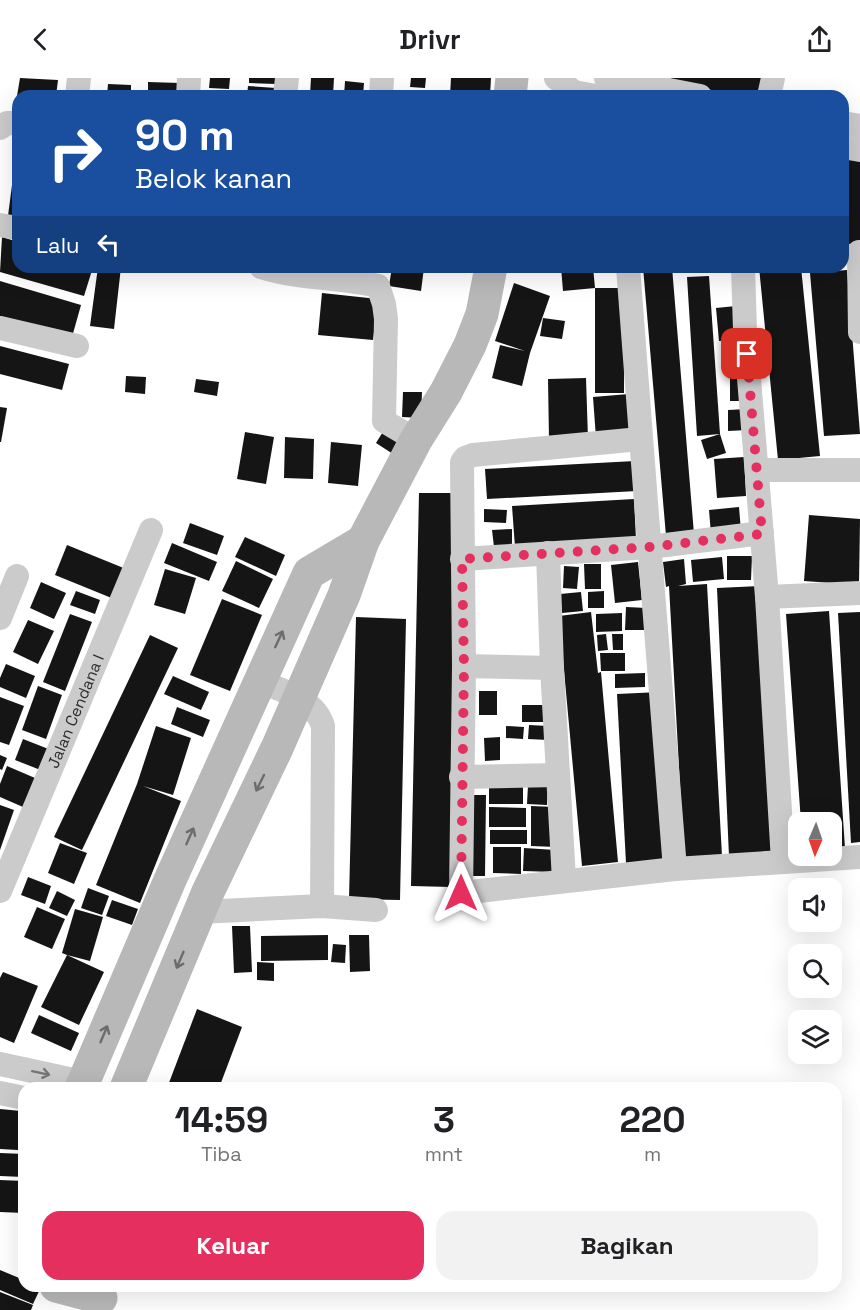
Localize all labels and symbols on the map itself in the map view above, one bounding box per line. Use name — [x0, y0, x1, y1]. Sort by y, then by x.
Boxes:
pin — [721, 328, 772, 379]
one-way arrow — [273, 630, 285, 648]
street label: Jalan Cendana I — [43, 651, 109, 771]
one-way arrow — [254, 773, 266, 791]
north arrow — [788, 812, 842, 866]
one-way arrow — [185, 827, 196, 845]
position arrow — [429, 861, 493, 925]
one-way arrow — [174, 951, 185, 969]
one-way arrow — [99, 1025, 110, 1043]
one-way arrow — [31, 1068, 51, 1079]

